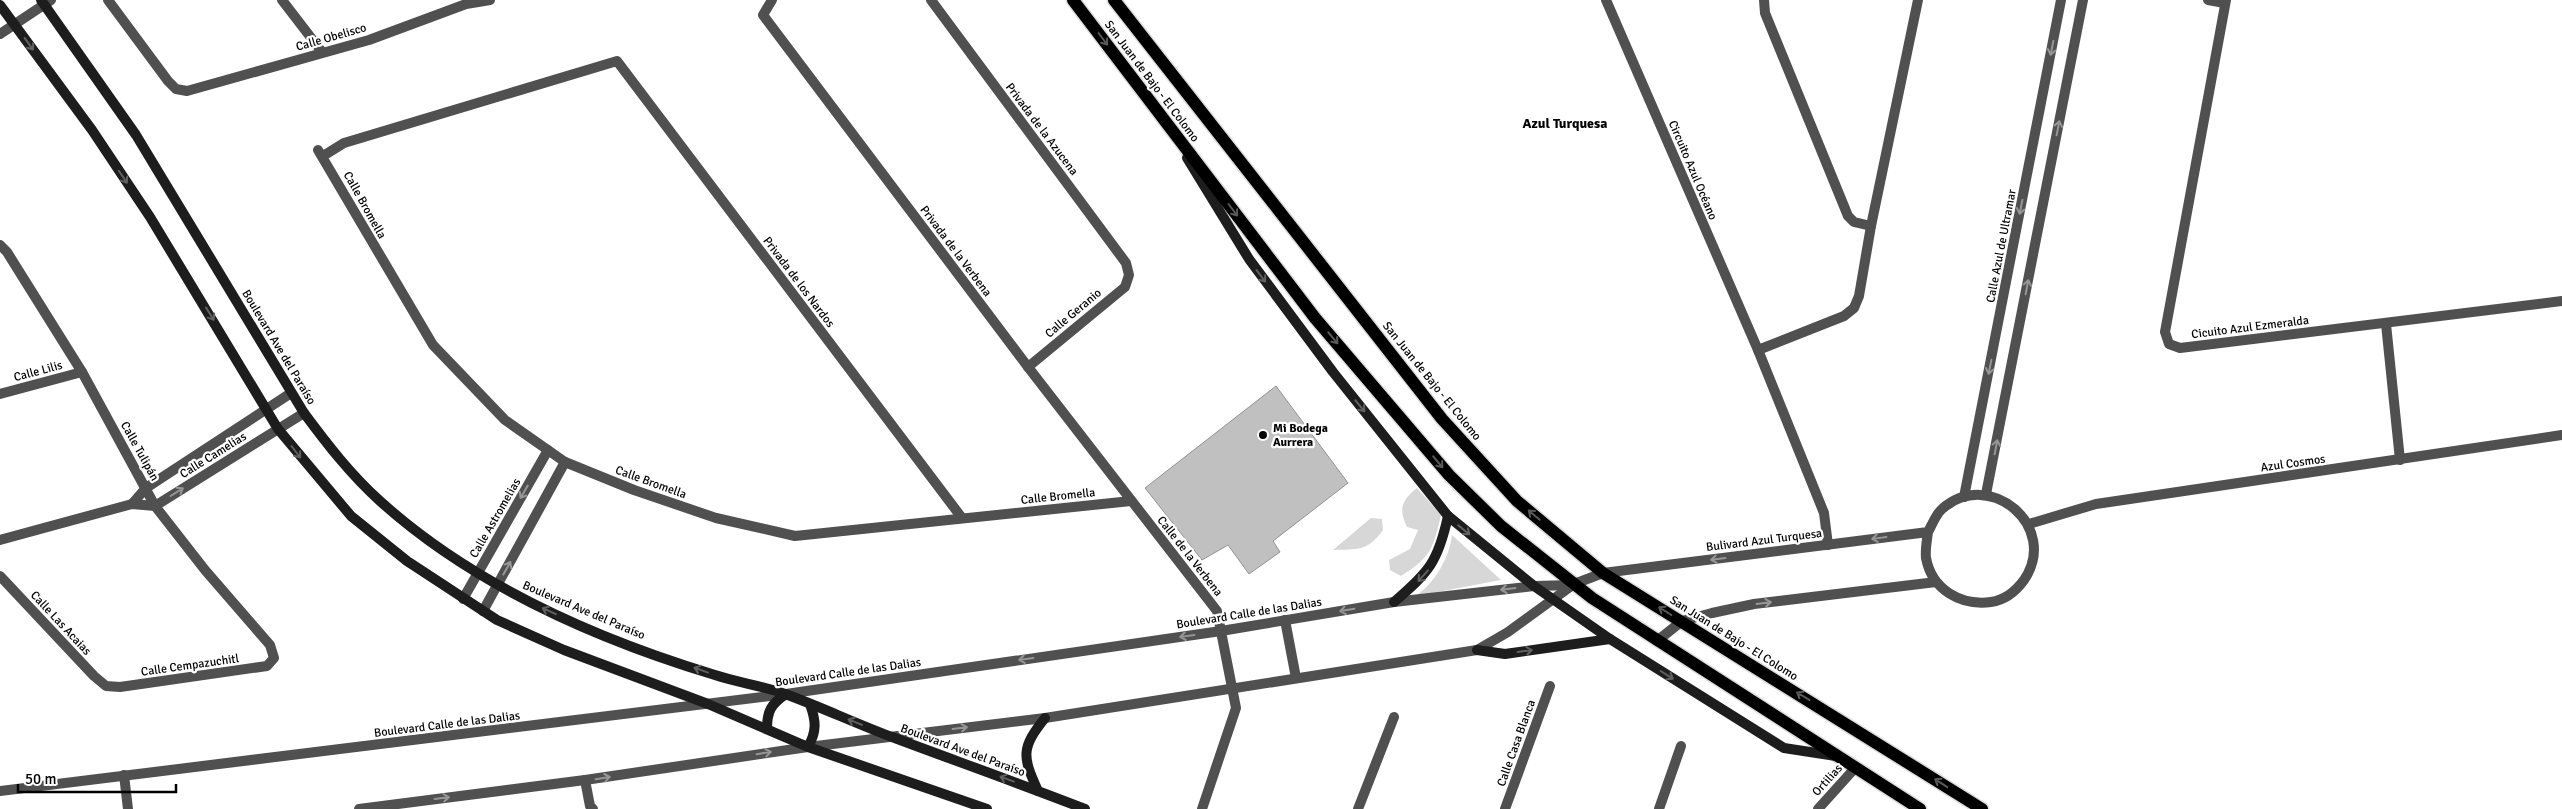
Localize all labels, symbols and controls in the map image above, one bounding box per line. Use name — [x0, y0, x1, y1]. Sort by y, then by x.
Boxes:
street label: San Juan de Bajo - El Colomo — [1101, 18, 1202, 145]
street label: Calle Obelisco — [294, 20, 368, 55]
one-way arrow — [1098, 32, 1108, 46]
one-way arrow — [24, 37, 35, 50]
one-way arrow — [2047, 39, 2056, 55]
street label: Privada de la Azucena — [1002, 80, 1081, 178]
district label: Azul Turquesa — [1523, 115, 1607, 132]
street label: Circuito Azul Océano — [1665, 118, 1720, 222]
one-way arrow — [2054, 120, 2063, 136]
one-way arrow — [118, 169, 128, 183]
street label: Calle Bromella — [340, 169, 389, 242]
street label: Calle Azul de Ultramar — [1983, 188, 2020, 304]
one-way arrow — [2016, 199, 2026, 215]
street label: Privada de la Verbena — [917, 203, 995, 300]
one-way arrow — [1228, 203, 1238, 217]
street label: Privada de los Nardos — [760, 234, 838, 331]
one-way arrow — [1256, 269, 1267, 282]
one-way arrow — [2022, 279, 2032, 295]
street label: Calle Geranio — [1042, 286, 1105, 341]
street label: Boulevard Ave del Paraíso — [238, 287, 319, 408]
one-way arrow — [205, 307, 215, 321]
street label: Cicuito Azul Ezmeralda — [2190, 313, 2310, 342]
street label: San Juan de Bajo - El Colomo — [1379, 319, 1484, 444]
one-way arrow — [1327, 332, 1338, 345]
street label: Calle Lilis — [12, 358, 64, 385]
one-way arrow — [1985, 359, 1995, 375]
one-way arrow — [1354, 399, 1365, 412]
street label: Calle Tulipán — [117, 419, 162, 484]
place label: Mi Bodega Aurrera — [1273, 421, 1328, 450]
street label: Calle Camelias — [177, 429, 249, 482]
marker: Mi Bodega Aurrera — [1257, 429, 1269, 441]
one-way arrow — [1991, 439, 2001, 455]
one-way arrow — [291, 445, 301, 459]
street label: Azul Cosmos — [2260, 452, 2326, 475]
one-way arrow — [1432, 455, 1443, 468]
street label: Calle Bromella — [613, 463, 689, 502]
street label: Calle Astromelias — [467, 476, 524, 561]
one-way arrow — [518, 485, 528, 499]
street label: Calle Bromella — [1020, 485, 1096, 508]
one-way arrow — [170, 487, 184, 497]
one-way arrow — [1528, 510, 1541, 521]
street label: Calle de la Verbena — [1154, 513, 1226, 599]
one-way arrow — [1458, 524, 1471, 535]
street label: Bulivard Azul Turquesa — [1705, 526, 1823, 555]
one-way arrow — [1872, 533, 1888, 543]
one-way arrow — [1711, 554, 1727, 564]
one-way arrow — [503, 561, 512, 576]
one-way arrow — [1417, 570, 1429, 583]
street label: Boulevard Ave del Paraíso — [520, 578, 647, 643]
one-way arrow — [1501, 584, 1517, 594]
street label: Calle Las Acaias — [27, 588, 94, 659]
street label: San Juan de Bajo - El Colomo — [1667, 593, 1801, 684]
street label: Boulevard Calle de las Dalias — [1175, 595, 1323, 632]
one-way arrow — [1755, 598, 1771, 608]
one-way arrow — [542, 606, 557, 616]
one-way arrow — [1340, 606, 1356, 616]
one-way arrow — [1659, 606, 1673, 616]
one-way arrow — [1179, 631, 1195, 641]
one-way arrow — [1517, 646, 1533, 656]
street label: Calle Cempazuchitl — [140, 651, 241, 680]
street label: Boulevard Calle de las Dalias — [774, 655, 922, 690]
one-way arrow — [1018, 655, 1034, 665]
one-way arrow — [694, 665, 709, 674]
one-way arrow — [1660, 670, 1674, 680]
one-way arrow — [1797, 691, 1811, 701]
street label: Calle Casa Blanca — [1494, 698, 1539, 789]
street label: Boulevard Calle de las Dalias — [373, 708, 521, 741]
one-way arrow — [848, 717, 863, 726]
street label: Boulevard Ave del Paraíso — [898, 721, 1027, 780]
one-way arrow — [952, 723, 968, 733]
one-way arrow — [756, 748, 772, 758]
street label: Ortilias — [1809, 761, 1846, 800]
scale bar — [18, 762, 175, 794]
text: 50 m — [25, 770, 56, 788]
one-way arrow — [595, 772, 611, 782]
one-way arrow — [999, 774, 1015, 783]
one-way arrow — [1934, 777, 1948, 788]
one-way arrow — [434, 793, 450, 803]

